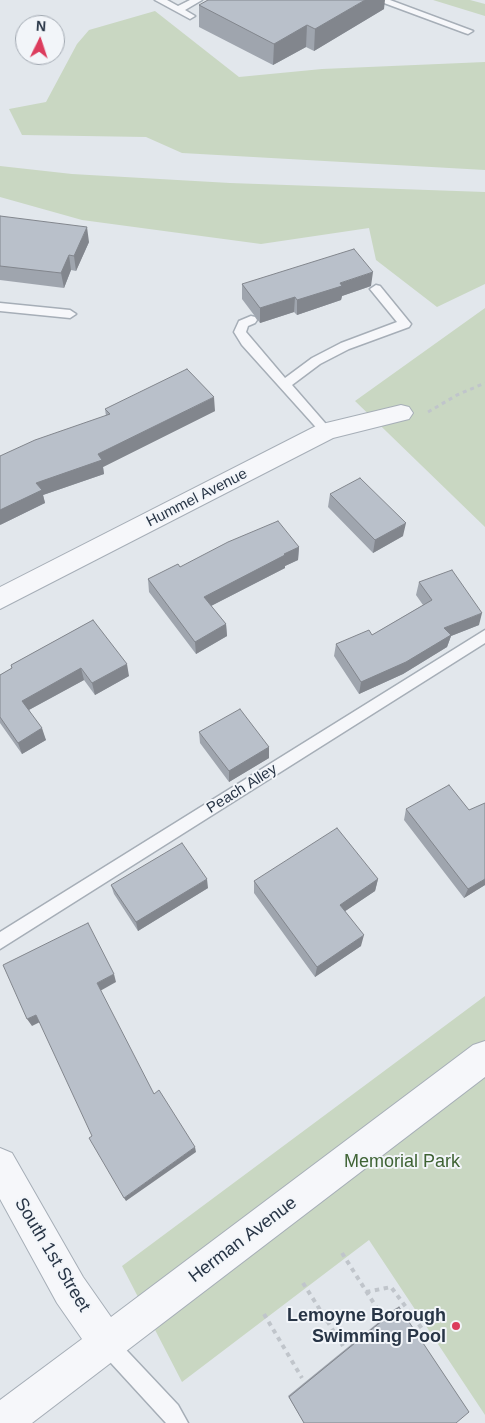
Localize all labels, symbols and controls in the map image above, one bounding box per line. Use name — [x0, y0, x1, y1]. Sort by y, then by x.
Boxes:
north arrow — [15, 15, 65, 65]
text: N — [35, 18, 47, 34]
street label: Hummel Avenue — [144, 465, 250, 531]
street label: Peach Alley — [204, 760, 280, 818]
park label: Memorial Park — [344, 1151, 460, 1173]
street label: Herman Avenue — [185, 1192, 301, 1288]
street label: South 1st Street — [10, 1194, 94, 1316]
place label: Lemoyne Borough Swimming Pool — [287, 1305, 446, 1348]
marker: Lemoyne Borough Swimming Pool — [450, 1320, 462, 1332]

